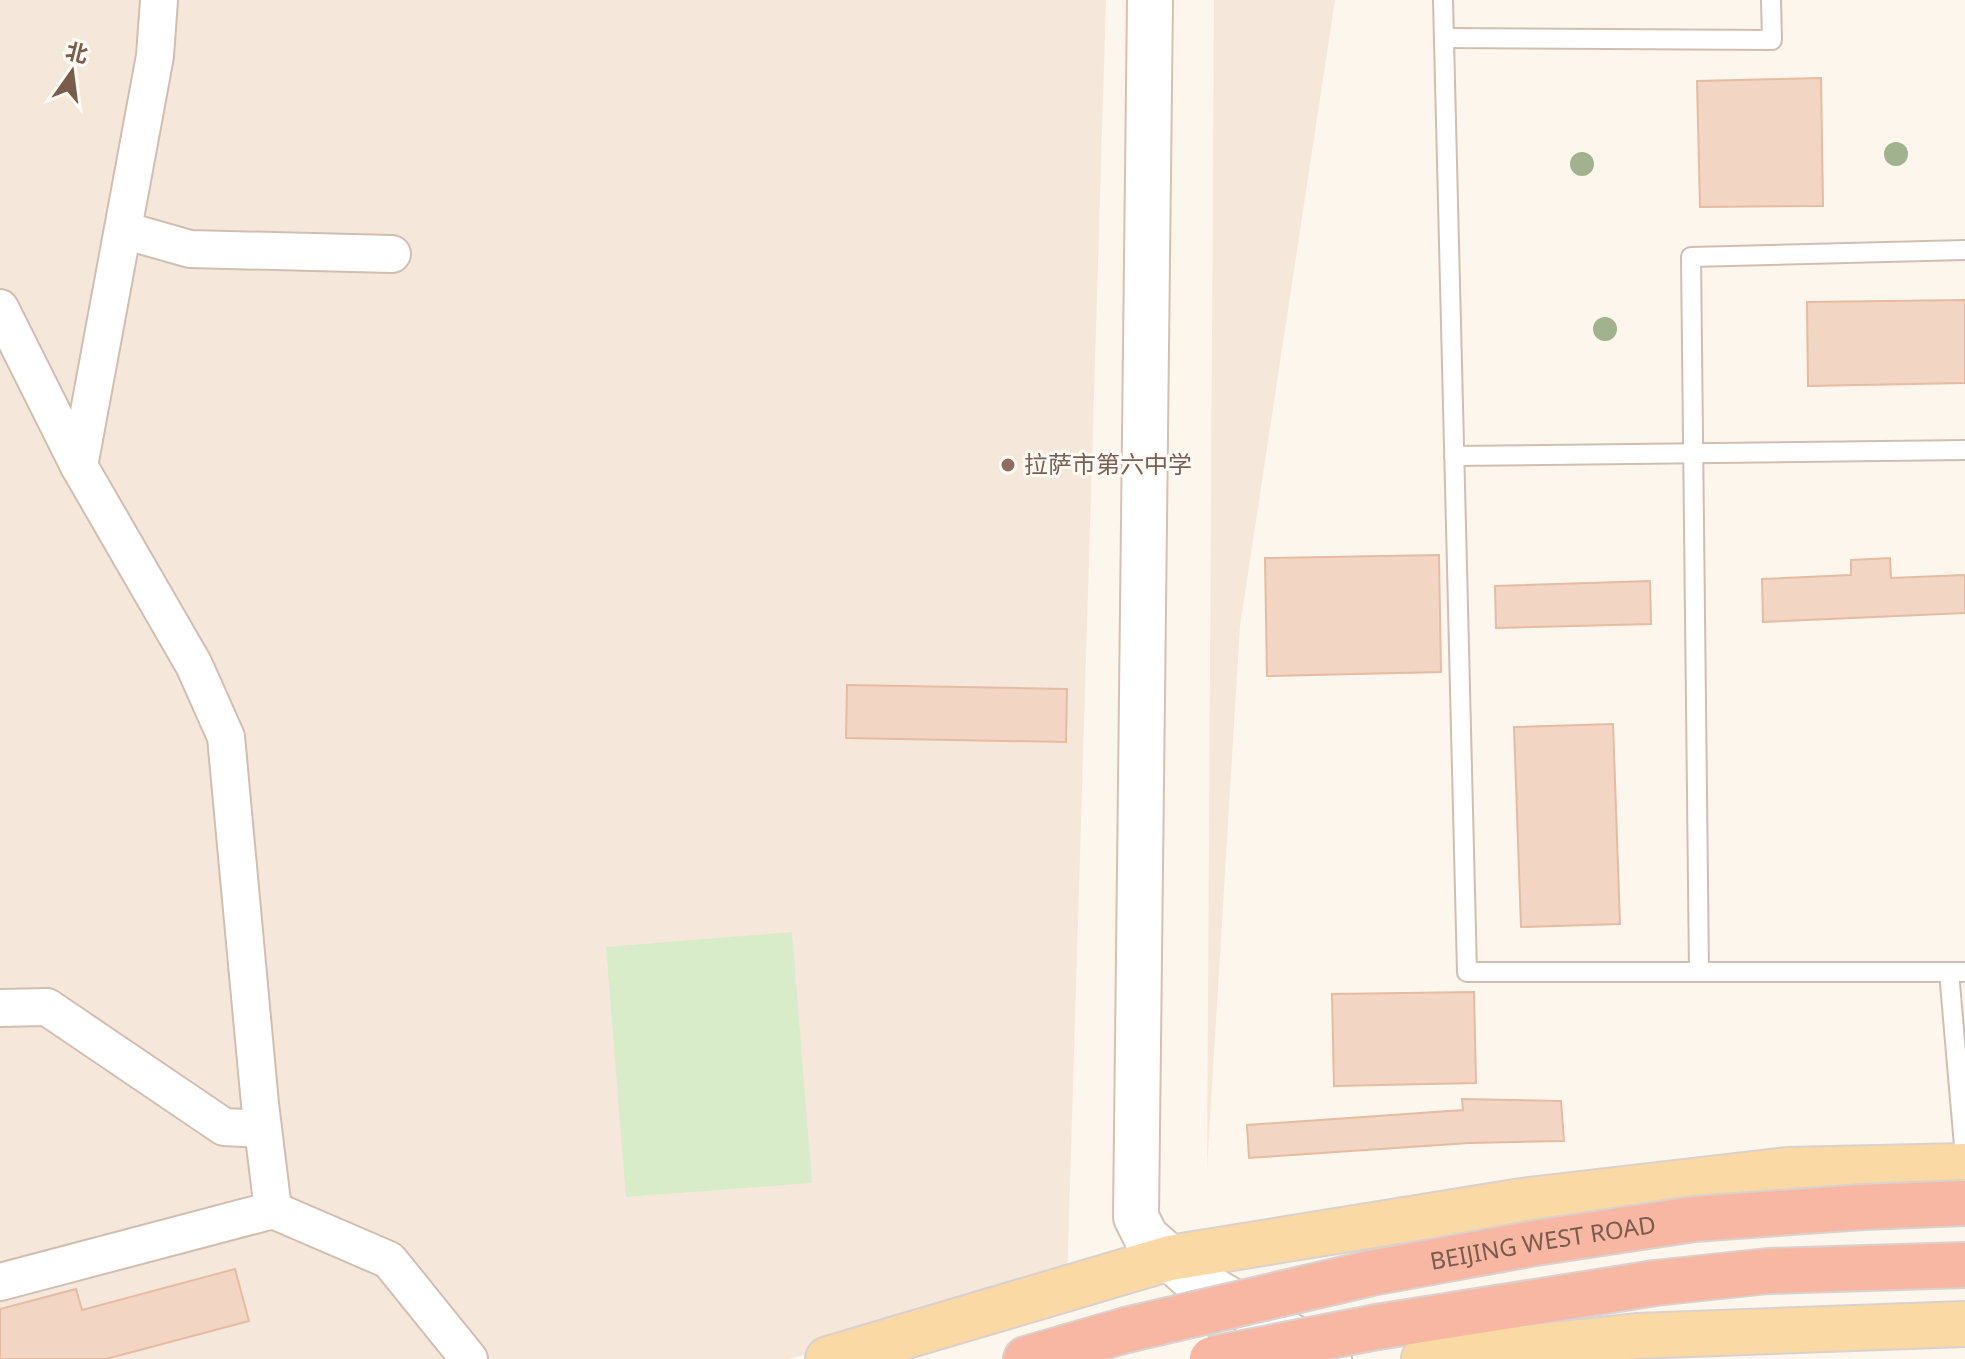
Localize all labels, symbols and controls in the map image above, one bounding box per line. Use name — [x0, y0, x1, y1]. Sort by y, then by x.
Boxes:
north arrow — [32, 32, 112, 112]
text: 北 — [63, 34, 91, 69]
place label: 拉萨市第六中学 — [1024, 447, 1192, 480]
marker: 拉萨市第六中学 — [999, 456, 1017, 474]
street label: BEIJING WEST ROAD — [1427, 1207, 1658, 1277]

